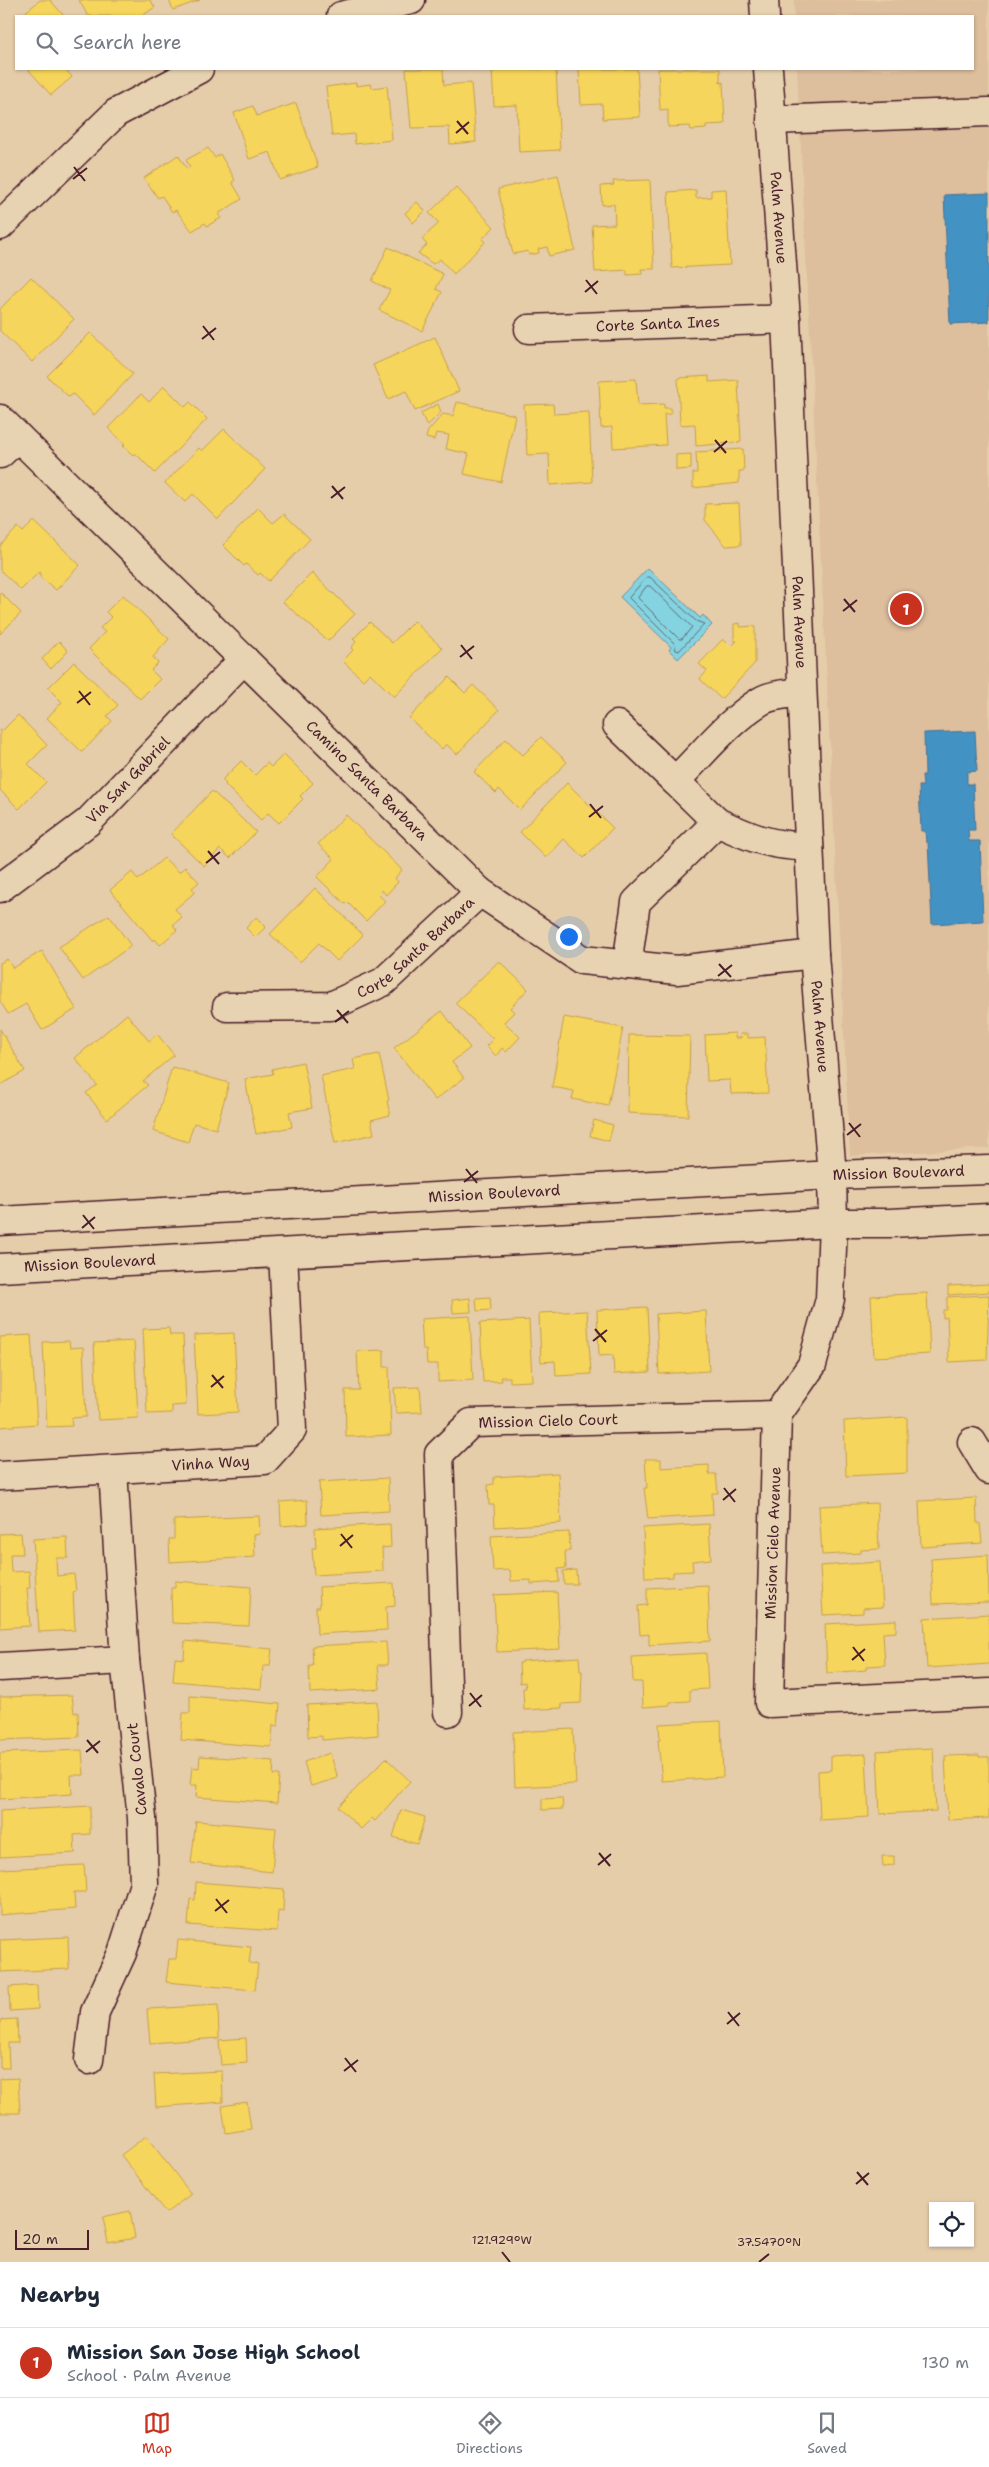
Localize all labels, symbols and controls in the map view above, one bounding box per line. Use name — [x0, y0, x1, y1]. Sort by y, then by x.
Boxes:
search box — [15, 15, 974, 70]
icon: search — [33, 29, 61, 57]
text: Search here — [73, 30, 182, 55]
street label: Palm Avenue — [765, 171, 792, 265]
street label: Corte Santa Ines — [596, 312, 720, 336]
street label: Palm Avenue — [787, 575, 811, 669]
pin: 1 — [890, 590, 922, 628]
street label: Camino Santa Barbara — [302, 716, 433, 845]
street label: Via San Gabriel — [82, 732, 175, 828]
street label: Corte Santa Barbara — [354, 892, 479, 1003]
your location — [556, 924, 582, 950]
street label: Palm Avenue — [806, 979, 834, 1074]
street label: Mission Boulevard — [832, 1161, 966, 1185]
street label: Mission Boulevard — [428, 1180, 561, 1207]
street label: Mission Boulevard — [23, 1250, 157, 1277]
street label: Mission Cielo Court — [478, 1409, 618, 1433]
street label: Vinha Way — [171, 1451, 250, 1476]
street label: Mission Cielo Avenue — [760, 1466, 786, 1620]
street label: Cavalo Court — [122, 1722, 152, 1816]
map controls — [929, 2202, 974, 2247]
button: locate — [929, 2202, 974, 2247]
scale bar — [15, 2227, 89, 2250]
text: 20 m — [22, 2230, 58, 2248]
text: 121.929°W — [472, 2232, 532, 2248]
text: 37.5470°N — [737, 2234, 801, 2250]
text: Nearby — [20, 2281, 100, 2309]
text: Mission San Jose High School — [67, 2340, 360, 2365]
text: 1 — [32, 2352, 40, 2373]
text: 130 m — [922, 2352, 969, 2373]
text: School · Palm Avenue — [67, 2365, 232, 2386]
tab: Map — [142, 2409, 172, 2457]
tab: Directions — [456, 2409, 523, 2457]
tab: Saved — [807, 2409, 847, 2457]

